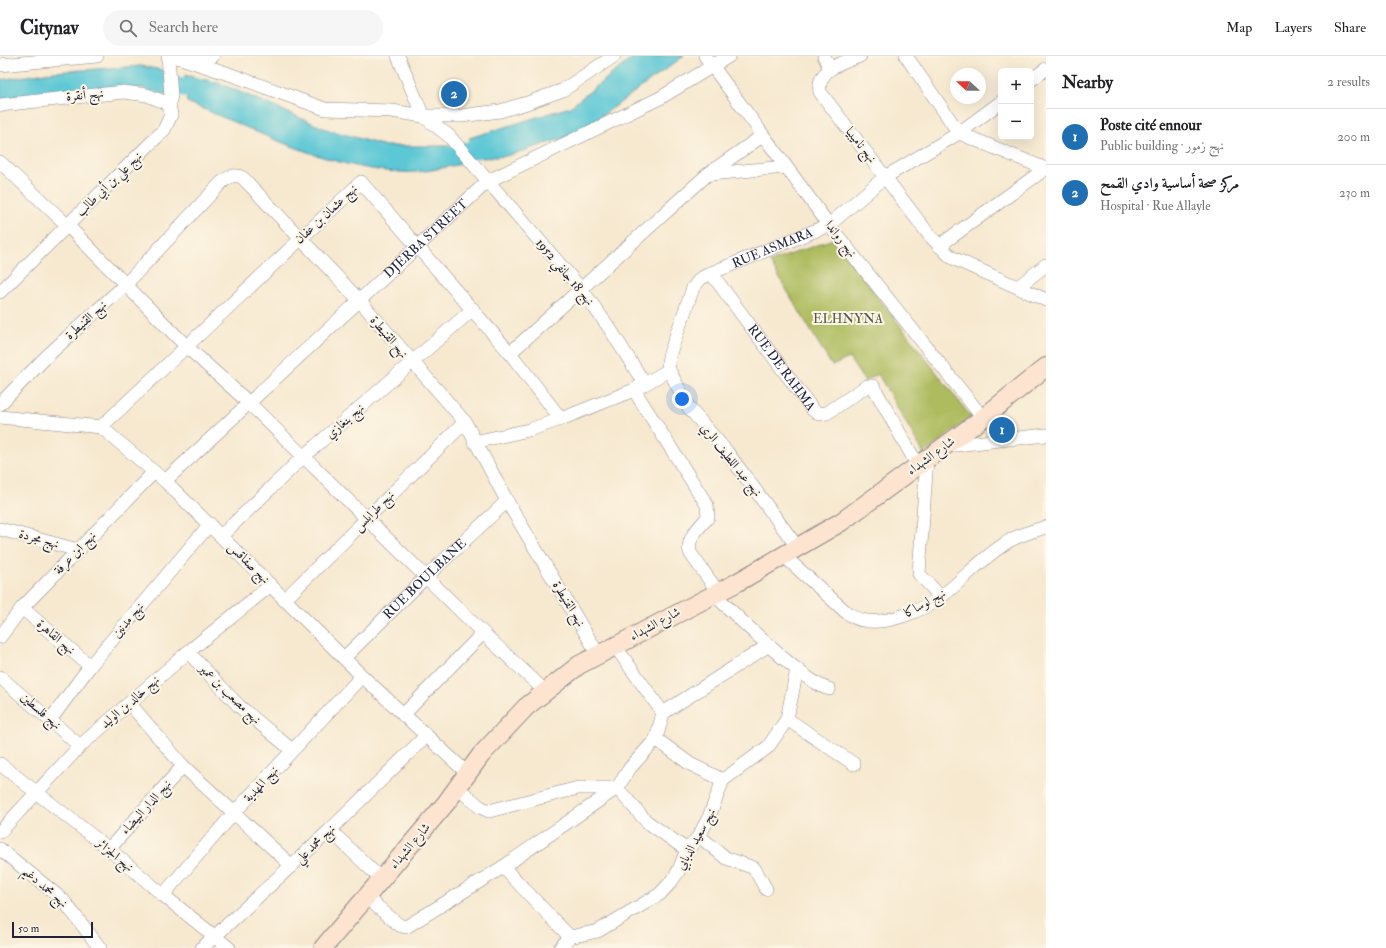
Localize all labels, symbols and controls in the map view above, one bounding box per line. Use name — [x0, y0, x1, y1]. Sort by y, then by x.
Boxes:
search box — [103, 10, 383, 46]
text: Citynav — [20, 16, 79, 40]
icon: search — [117, 17, 139, 39]
text: Search here — [149, 18, 218, 37]
text: Map — [1226, 19, 1252, 36]
text: Layers — [1274, 19, 1312, 36]
text: Share — [1334, 19, 1366, 36]
north arrow — [950, 68, 986, 104]
map controls — [998, 68, 1034, 140]
button: + — [998, 68, 1034, 104]
text: Nearby — [1062, 72, 1113, 93]
text: 2 results — [1327, 74, 1370, 90]
pin: 2 — [441, 79, 467, 109]
street label: نهج أنقرة — [65, 84, 105, 108]
button: − — [998, 104, 1034, 140]
text: Poste cité ennour — [1100, 116, 1202, 135]
street label: نهج ناميبيا — [840, 124, 880, 168]
text: 1 — [1073, 129, 1077, 145]
text: 200 m — [1337, 129, 1370, 145]
text: Public building · نهج زمور — [1100, 138, 1224, 154]
street label: نهج علي بن أبي طالب — [72, 148, 149, 223]
text: مركز صحة أساسية وادي القمح — [1100, 174, 1239, 193]
street label: نهج عثمان بن عفان — [291, 181, 363, 249]
text: 2 — [1072, 185, 1078, 201]
text: 230 m — [1339, 185, 1370, 201]
street label: DJERBA STREET — [381, 196, 471, 282]
text: Hospital · Rue Allayle — [1100, 198, 1211, 214]
street label: نهج رواندا — [819, 217, 860, 262]
street label: RUE ASMARA — [730, 224, 816, 272]
street label: نهج 18 جانفي 1952 — [528, 235, 598, 312]
street label: نهج القنيطرة — [62, 297, 112, 345]
park label: ELHNYNA — [813, 311, 884, 327]
street label: نهح القنيطرة — [364, 312, 411, 364]
street label: RUE DE RAHMA — [744, 321, 819, 415]
your location — [672, 389, 692, 409]
street label: نهج بنغازي — [322, 400, 370, 444]
pin: 1 — [989, 415, 1015, 445]
street label: نهج عبد اللطيف الري — [694, 420, 765, 502]
street label: شارع الشهداء — [904, 433, 960, 481]
street label: نهج طرابلس — [350, 487, 400, 537]
street label: نهج مجردة — [16, 526, 61, 555]
street label: نهج ابن عرفة — [50, 528, 102, 580]
street label: RUE BOULBANE — [380, 535, 470, 623]
street label: نهج صفاقس — [223, 539, 273, 589]
street label: نهح القنيطرة — [547, 578, 589, 631]
street label: نهج لوساكا — [901, 585, 950, 624]
street label: نهج مدنين — [109, 599, 150, 643]
street label: شارع الشهداء — [627, 604, 684, 647]
street label: نهج القاهرة — [31, 616, 79, 660]
street label: نهج مصعب بن عمير — [192, 659, 264, 730]
street label: نهج خالد بن الوليد — [97, 672, 165, 734]
street label: نهج فلسطين — [15, 689, 65, 735]
street label: نهج المهدية — [240, 762, 284, 808]
street label: نهج الدار البيضاء — [117, 776, 177, 840]
street label: نهج سعيد الدبابي — [672, 805, 722, 874]
street label: شارع الشهداء — [386, 820, 436, 874]
street label: نهج محمد علي — [291, 821, 342, 871]
street label: نهج الجزائر — [90, 833, 137, 878]
street label: نهج محمد دغيم — [15, 863, 71, 915]
scale bar — [12, 920, 93, 939]
text: 50 m — [18, 922, 39, 935]

